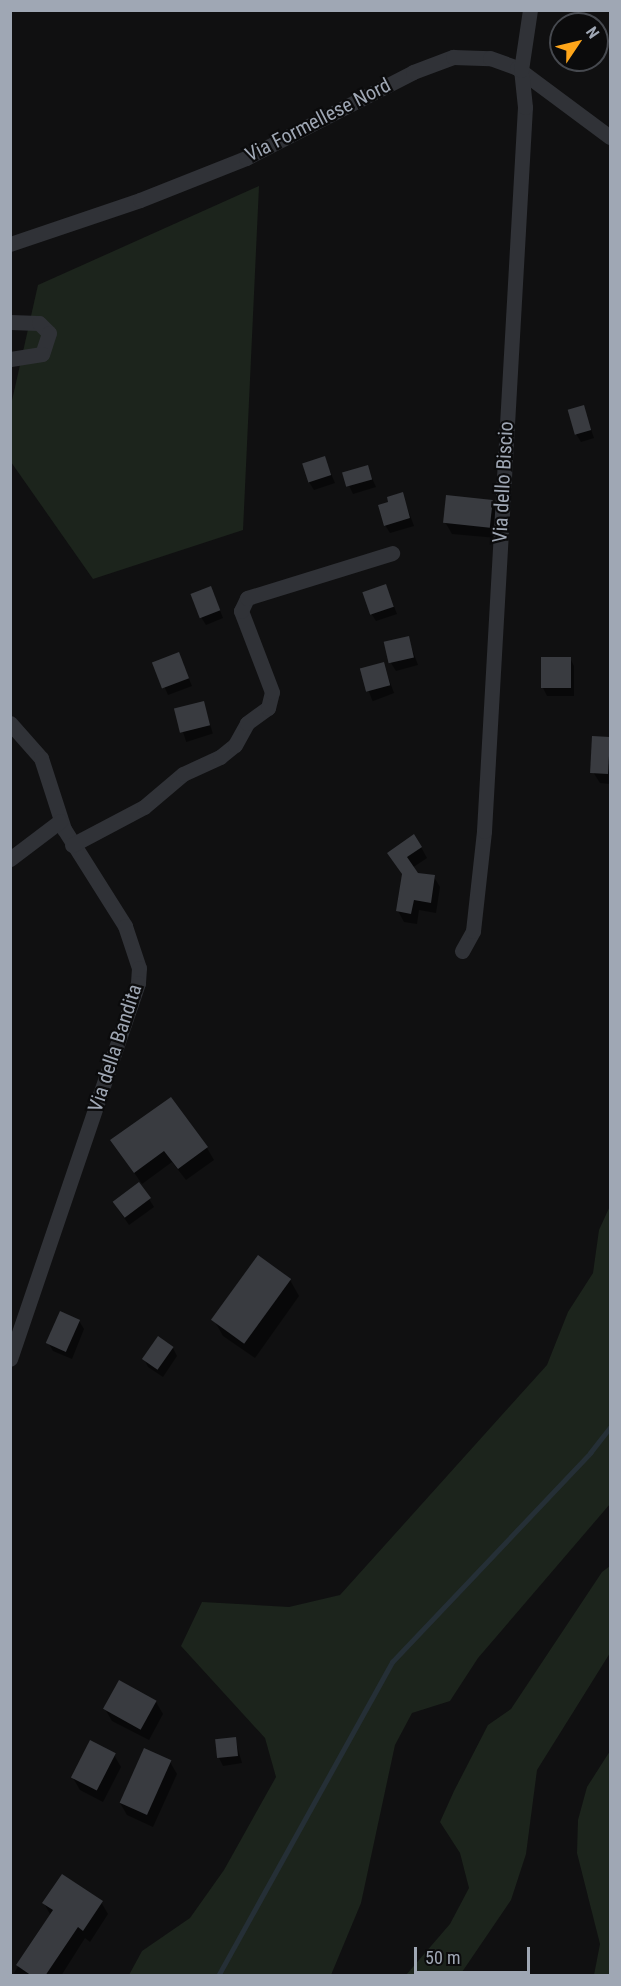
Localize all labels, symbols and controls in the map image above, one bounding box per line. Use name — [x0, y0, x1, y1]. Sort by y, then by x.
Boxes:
north arrow — [549, 12, 609, 72]
text: N — [582, 23, 603, 42]
street label: Via Formellese Nord — [241, 73, 395, 167]
street label: Via dello Biscio — [488, 421, 518, 543]
street label: Via della Bandita — [83, 981, 147, 1115]
scale bar — [417, 1935, 532, 1973]
text: 50 m — [425, 1947, 460, 1968]

